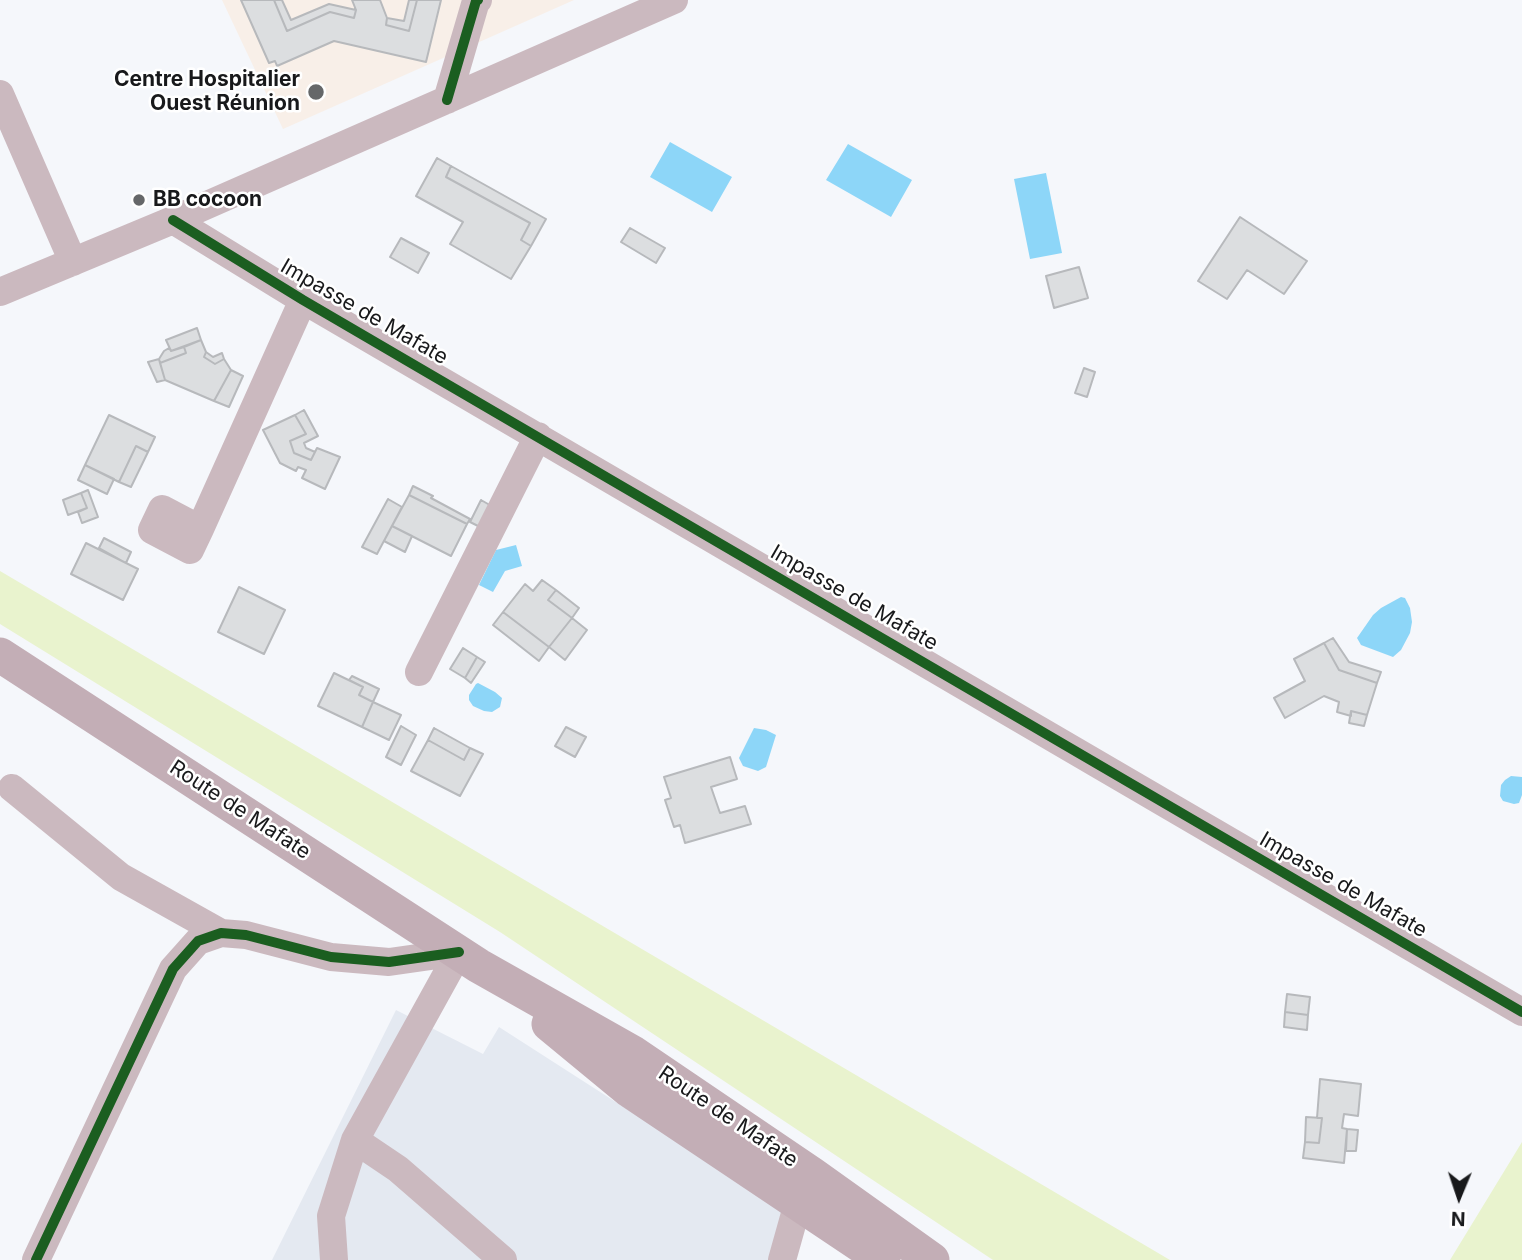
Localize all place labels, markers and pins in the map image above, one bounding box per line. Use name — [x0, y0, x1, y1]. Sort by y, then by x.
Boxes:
place label: Centre Hospitalier Ouest Réunion — [114, 67, 300, 117]
marker: Centre Hospitalier Ouest Réunion — [306, 82, 326, 102]
place label: BB cocoon — [153, 187, 262, 213]
marker: BB cocoon — [131, 192, 147, 208]

